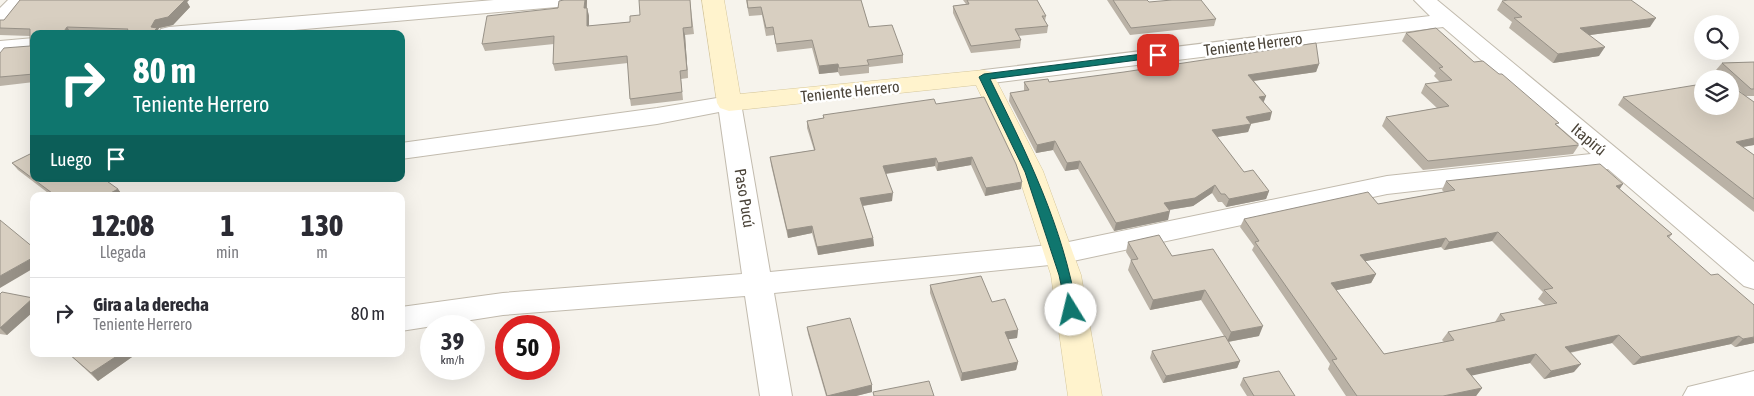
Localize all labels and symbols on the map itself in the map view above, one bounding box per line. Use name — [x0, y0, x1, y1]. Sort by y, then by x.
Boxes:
street label: Teniente Herrero — [1203, 29, 1303, 59]
pin — [1137, 34, 1179, 76]
street label: Teniente Herrero — [800, 77, 900, 105]
street label: Itapirú — [1567, 119, 1610, 159]
street label: Paso Pucú — [731, 167, 759, 229]
position arrow — [1044, 283, 1096, 335]
speed limit sign: 50 — [495, 315, 560, 380]

